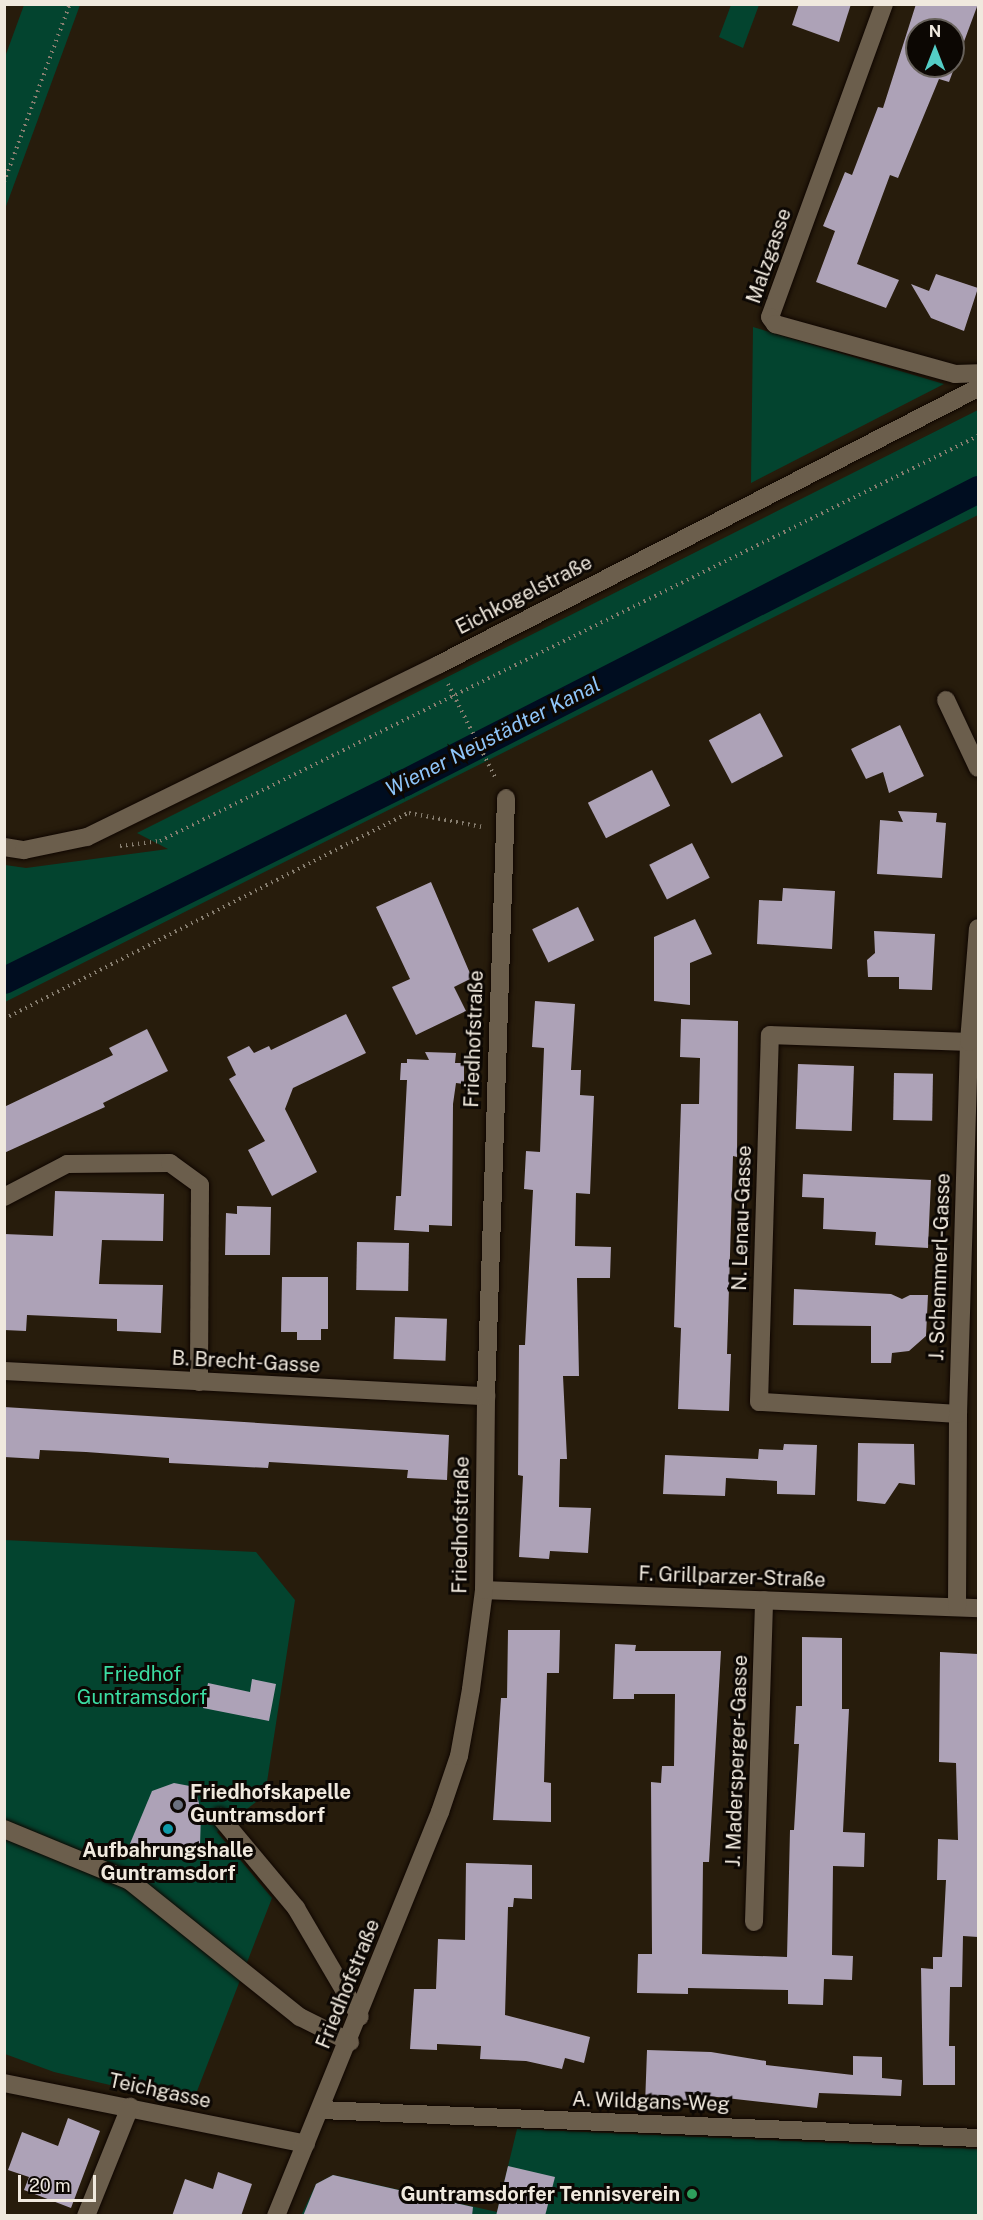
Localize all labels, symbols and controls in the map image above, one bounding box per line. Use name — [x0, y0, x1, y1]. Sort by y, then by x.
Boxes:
north arrow — [905, 18, 965, 78]
text: N — [929, 22, 941, 41]
street label: Malzgasse — [742, 205, 796, 307]
street label: Eichkogelstraße — [452, 550, 596, 640]
water label: Wiener Neustädter Kanal — [381, 672, 605, 802]
street label: Friedhofstraße — [460, 970, 488, 1108]
street label: N. Lenau-Gasse — [727, 1145, 757, 1291]
street label: J. Schemmerl-Gasse — [925, 1173, 955, 1361]
street label: B. Brecht-Gasse — [171, 1346, 321, 1378]
street label: Friedhofstraße — [448, 1456, 474, 1594]
street label: F. Grillparzer-Straße — [638, 1562, 826, 1592]
street label: J. Madersperger-Gasse — [721, 1654, 753, 1868]
park label: Friedhof Guntramsdorf — [77, 1663, 207, 1710]
place label: Friedhofskapelle Guntramsdorf — [190, 1781, 351, 1828]
marker: Friedhofskapelle Guntramsdorf — [171, 1798, 185, 1812]
marker: Aufbahrungshalle Guntramsdorf — [161, 1822, 175, 1836]
place label: Aufbahrungshalle Guntramsdorf — [82, 1838, 254, 1885]
street label: Friedhofstraße — [311, 1916, 385, 2052]
street label: Teichgasse — [107, 2068, 213, 2114]
street label: A. Wildgans-Weg — [571, 2087, 731, 2117]
scale bar — [21, 2163, 99, 2201]
text: 20 m — [29, 2175, 71, 2196]
place label: Guntramsdorfer Tennisverein — [400, 2182, 680, 2206]
marker: Guntramsdorfer Tennisverein — [685, 2187, 699, 2201]

